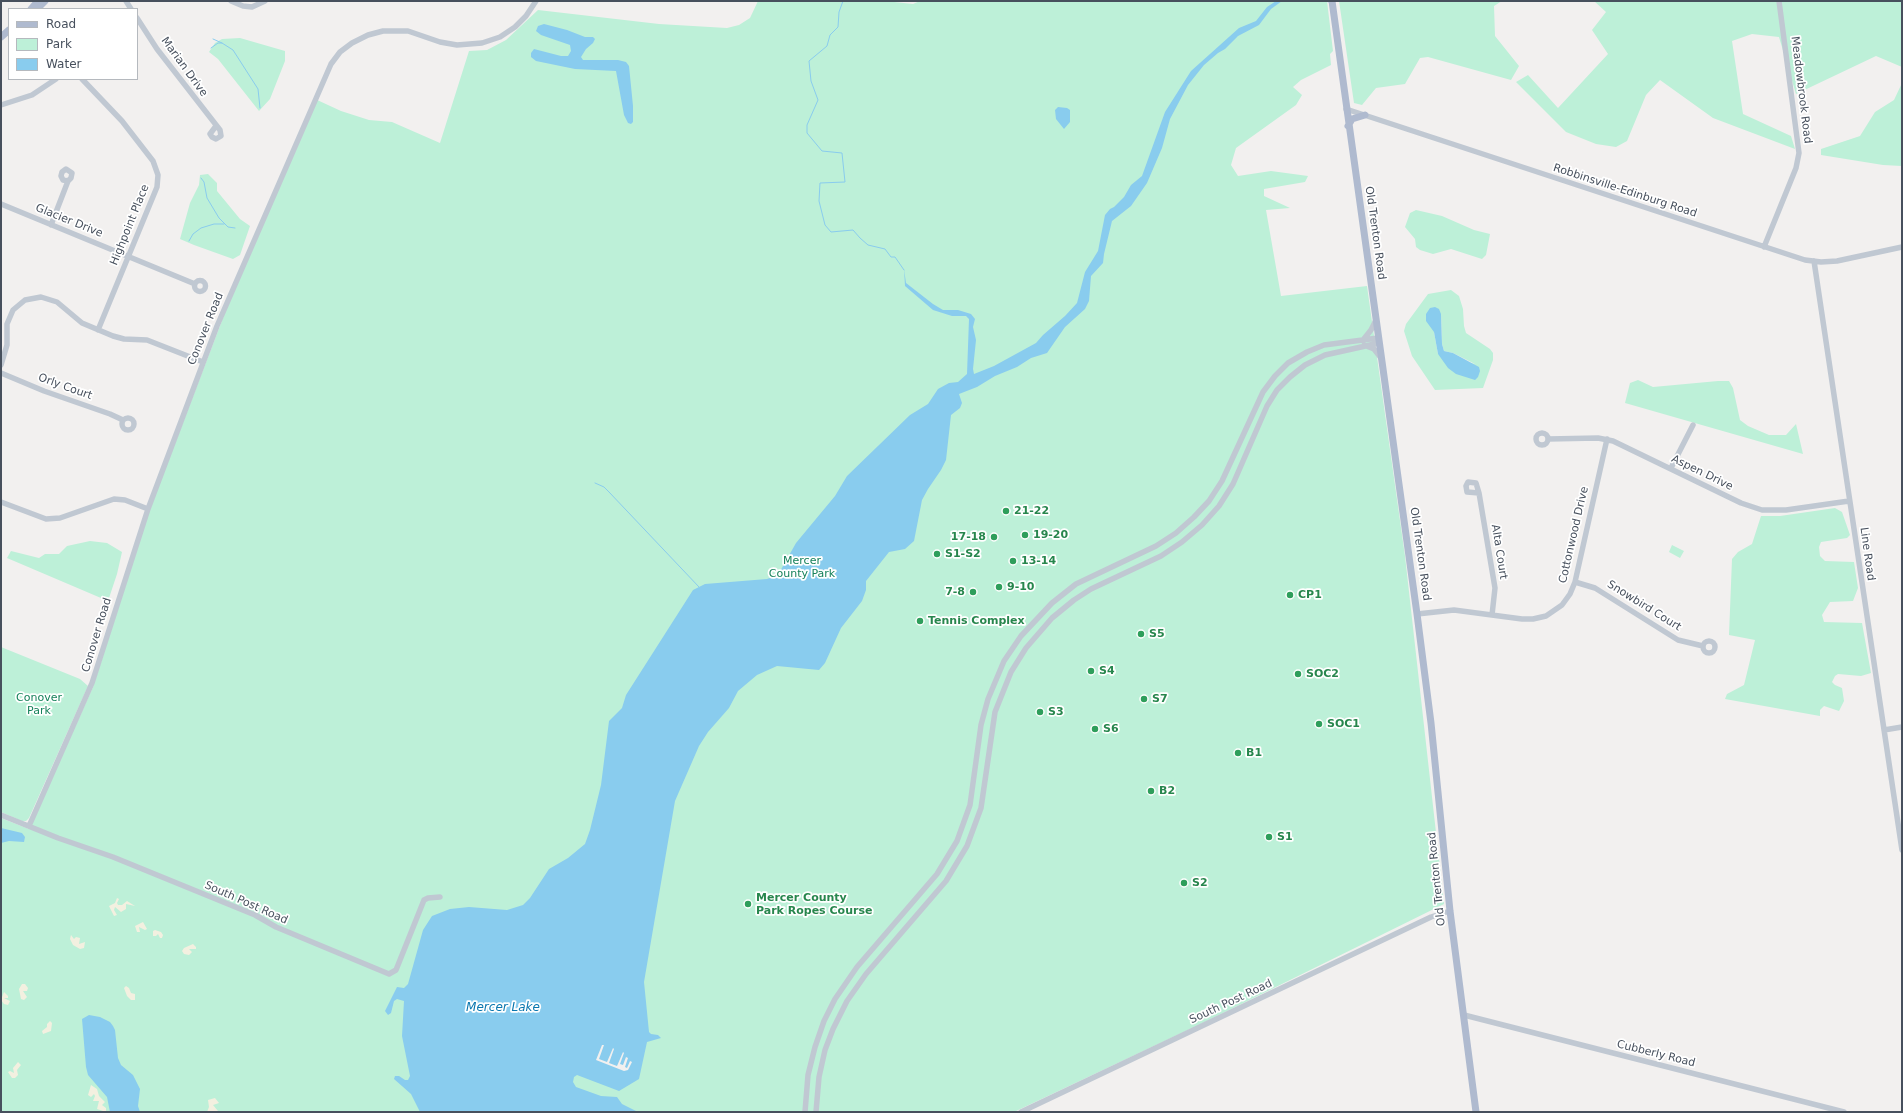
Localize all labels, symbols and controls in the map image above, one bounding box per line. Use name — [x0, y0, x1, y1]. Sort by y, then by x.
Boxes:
legend — [8, 8, 138, 80]
text: Road — [46, 17, 76, 31]
street label: Marian Drive — [158, 35, 210, 99]
street label: Meadowbrook Road — [1788, 36, 1814, 144]
text: Park — [46, 37, 72, 51]
text: Water — [46, 57, 81, 71]
street label: Robbinsville-Edinburg Road — [1551, 161, 1699, 221]
street label: Highpoint Place — [108, 183, 152, 267]
street label: Old Trenton Road — [1362, 185, 1388, 281]
street label: Glacier Drive — [33, 201, 105, 241]
street label: Conover Road — [185, 291, 227, 367]
street label: Orly Court — [36, 371, 94, 403]
street label: Aspen Drive — [1669, 452, 1735, 494]
street label: Cottonwood Drive — [1556, 485, 1592, 585]
place label: 21-22 — [1014, 504, 1049, 518]
marker: 21-22 — [1001, 506, 1011, 516]
street label: Old Trenton Road — [1407, 506, 1433, 602]
street label: Alta Court — [1488, 524, 1510, 580]
street label: Line Road — [1857, 526, 1877, 582]
place label: 19-20 — [1033, 528, 1068, 542]
place label: 17-18 — [951, 530, 986, 544]
marker: 19-20 — [1020, 530, 1030, 540]
marker: 17-18 — [989, 532, 999, 542]
place label: S1-S2 — [945, 547, 981, 561]
marker: S1-S2 — [932, 549, 942, 559]
park label: Mercer County Park — [769, 554, 835, 580]
place label: 13-14 — [1021, 554, 1056, 568]
marker: 13-14 — [1008, 556, 1018, 566]
street label: Snowbird Court — [1605, 578, 1683, 634]
place label: 9-10 — [1007, 580, 1035, 594]
marker: 9-10 — [994, 582, 1004, 592]
place label: 7-8 — [945, 585, 965, 599]
marker: 7-8 — [968, 587, 978, 597]
place label: CP1 — [1298, 588, 1322, 602]
marker: CP1 — [1285, 590, 1295, 600]
street label: Conover Road — [79, 596, 115, 674]
place label: Tennis Complex — [928, 614, 1025, 628]
marker: Tennis Complex — [915, 616, 925, 626]
place label: S5 — [1149, 627, 1165, 641]
marker: S5 — [1136, 629, 1146, 639]
place label: S4 — [1099, 664, 1115, 678]
marker: S4 — [1086, 666, 1096, 676]
place label: SOC2 — [1306, 667, 1339, 681]
marker: SOC2 — [1293, 669, 1303, 679]
park label: Conover Park — [16, 691, 62, 717]
place label: S7 — [1152, 692, 1168, 706]
marker: S7 — [1139, 694, 1149, 704]
place label: S3 — [1048, 705, 1064, 719]
marker: S3 — [1035, 707, 1045, 717]
place label: SOC1 — [1327, 717, 1360, 731]
marker: SOC1 — [1314, 719, 1324, 729]
place label: S6 — [1103, 722, 1119, 736]
marker: S6 — [1090, 724, 1100, 734]
place label: B1 — [1246, 746, 1262, 760]
marker: B1 — [1233, 748, 1243, 758]
place label: B2 — [1159, 784, 1175, 798]
marker: B2 — [1146, 786, 1156, 796]
place label: S1 — [1277, 830, 1293, 844]
street label: Old Trenton Road — [1426, 831, 1448, 927]
marker: S1 — [1264, 832, 1274, 842]
place label: S2 — [1192, 876, 1208, 890]
marker: S2 — [1179, 878, 1189, 888]
street label: South Post Road — [202, 879, 290, 927]
place label: Mercer County Park Ropes Course — [756, 891, 872, 917]
marker: Mercer County Park Ropes Course — [743, 899, 753, 909]
street label: South Post Road — [1188, 977, 1274, 1027]
water label: Mercer Lake — [466, 1001, 540, 1015]
street label: Cubberly Road — [1615, 1038, 1697, 1070]

